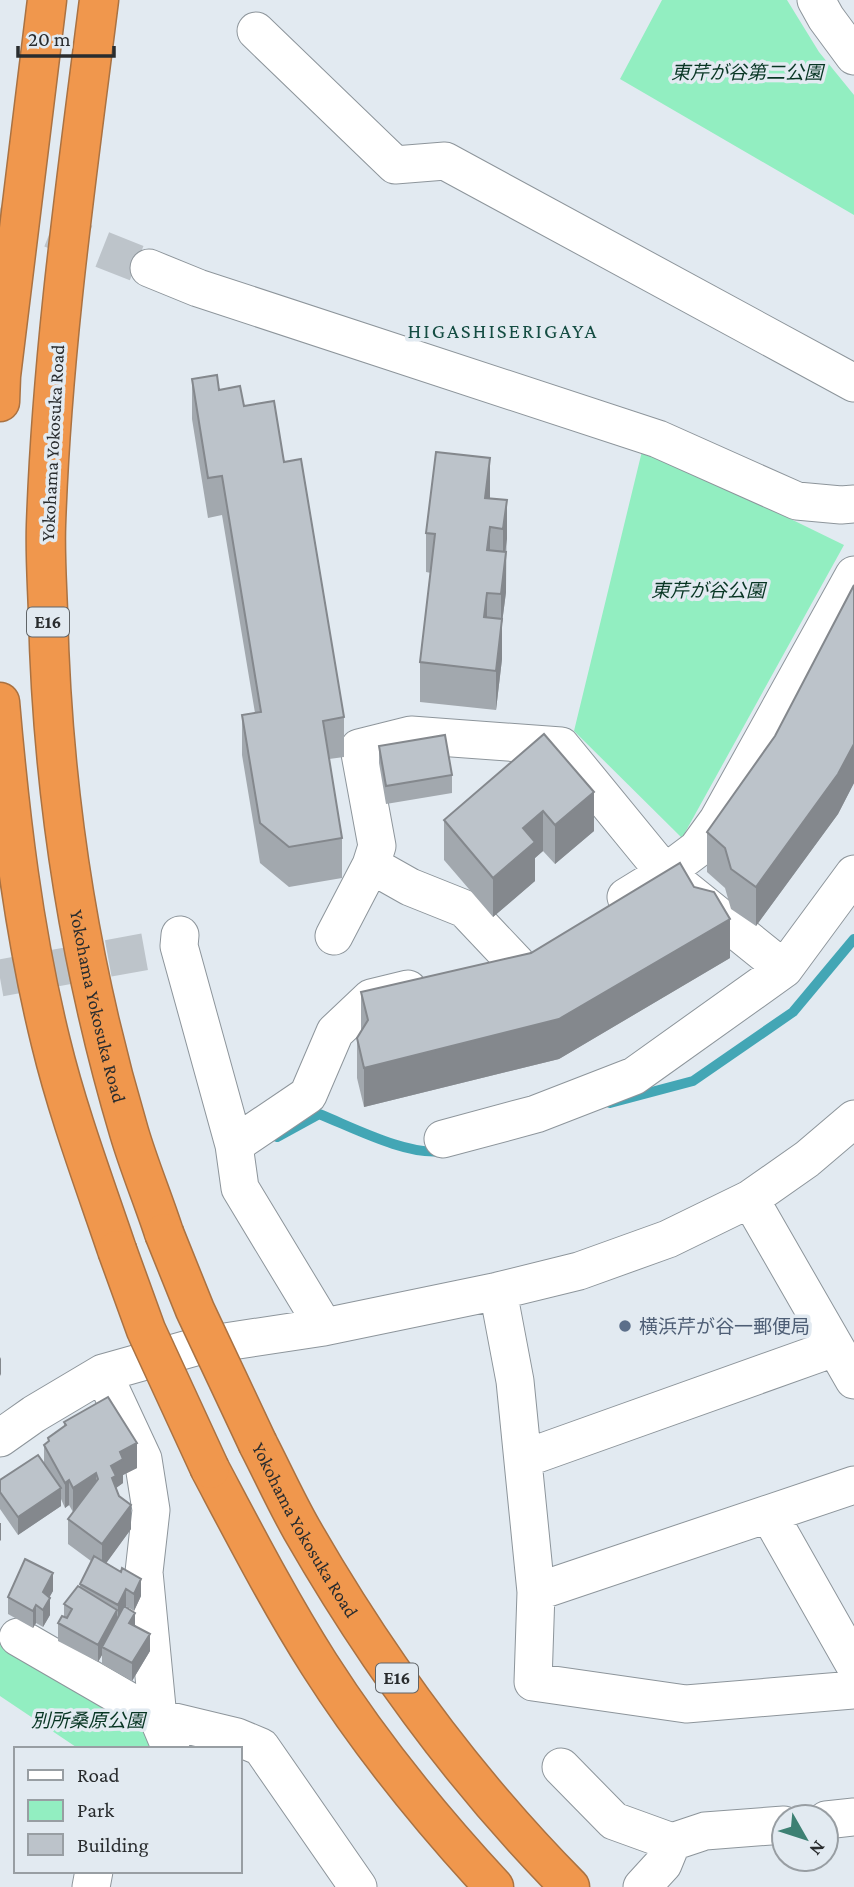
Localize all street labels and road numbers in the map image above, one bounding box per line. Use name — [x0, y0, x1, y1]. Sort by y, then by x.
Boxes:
street label: Yokohama Yokosuka Road — [37, 344, 68, 542]
road number: E16 — [27, 608, 69, 636]
street label: Yokohama Yokosuka Road — [66, 908, 130, 1105]
street label: Yokohama Yokosuka Road — [248, 1439, 362, 1621]
road number: E16 — [376, 1664, 418, 1693]

